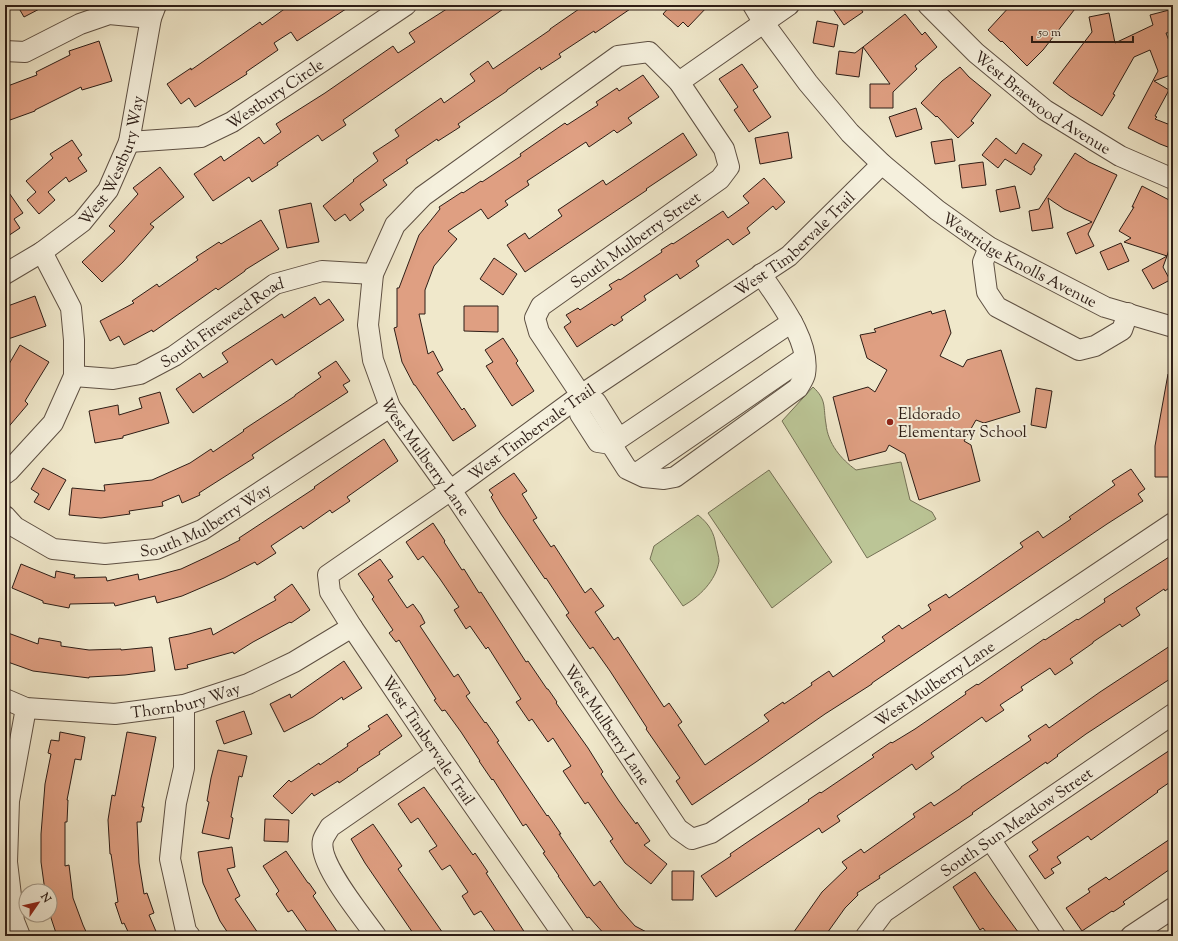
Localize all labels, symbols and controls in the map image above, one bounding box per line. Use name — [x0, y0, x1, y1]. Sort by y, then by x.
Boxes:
scale bar — [1032, 18, 1133, 44]
text: 50 m — [1037, 24, 1061, 42]
street label: West Braewood Avenue — [968, 47, 1114, 162]
street label: Westbury Circle — [223, 54, 329, 136]
street label: West Westbury Way — [74, 94, 151, 231]
street label: South Mulberry Street — [567, 187, 707, 296]
street label: West Timbervale Trail — [731, 187, 862, 303]
street label: Westridge Knolls Avenue — [936, 208, 1100, 315]
street label: South Fireweed Road — [157, 273, 287, 375]
street label: West Timbervale Trail — [464, 379, 601, 488]
street label: West Mulberry Lane — [374, 395, 474, 521]
place label: Eldorado Elementary School — [898, 404, 1028, 445]
marker: Eldorado Elementary School — [885, 417, 895, 427]
street label: South Mulberry Way — [139, 479, 277, 565]
street label: West Mulberry Lane — [871, 637, 1000, 734]
street label: West Mulberry Lane — [557, 661, 655, 791]
street label: West Timbervale Trail — [375, 672, 479, 811]
street label: Thornbury Way — [130, 678, 244, 726]
street label: South Sun Meadow Street — [936, 763, 1099, 884]
north arrow — [18, 883, 58, 923]
text: N — [36, 889, 55, 906]

